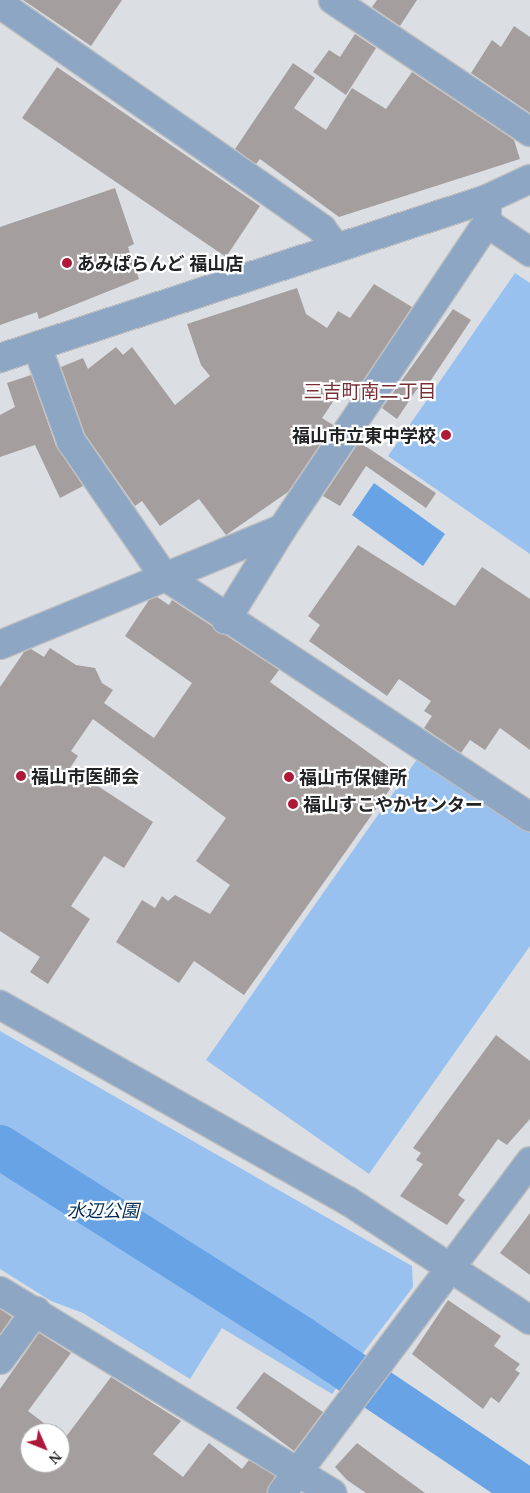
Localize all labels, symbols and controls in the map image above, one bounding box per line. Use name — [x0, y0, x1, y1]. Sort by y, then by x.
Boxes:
place label: あみぱらんど 福山店 — [77, 252, 244, 274]
marker: あみぱらんど 福山店 — [61, 257, 73, 269]
district label: 三吉町南二丁目 — [304, 381, 436, 403]
place label: 福山市立東中学校 — [292, 424, 436, 446]
marker: 福山市立東中学校 — [440, 429, 452, 441]
place label: 福山市医師会 — [31, 765, 139, 787]
place label: 福山市保健所 — [299, 766, 407, 788]
marker: 福山市医師会 — [15, 770, 27, 782]
marker: 福山市保健所 — [283, 771, 295, 783]
place label: 福山すこやかセンター — [303, 793, 483, 815]
marker: 福山すこやかセンター — [287, 798, 299, 810]
park label: 水辺公園 — [67, 1199, 139, 1221]
north arrow — [20, 1423, 70, 1473]
text: N — [45, 1447, 66, 1469]

